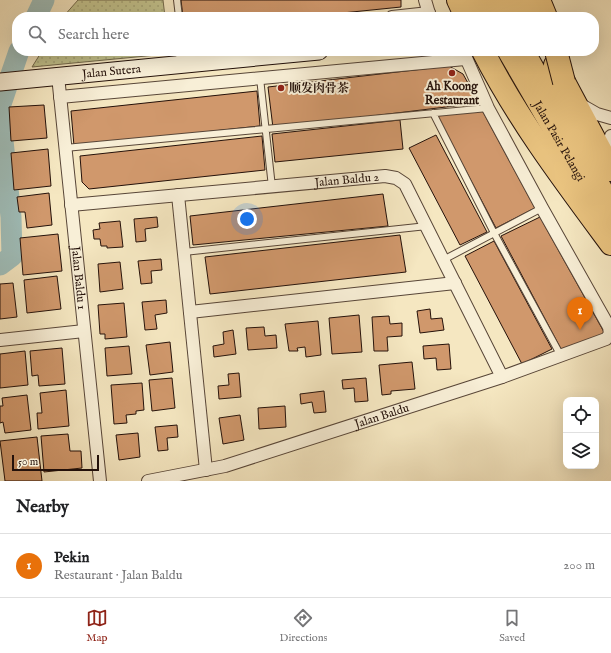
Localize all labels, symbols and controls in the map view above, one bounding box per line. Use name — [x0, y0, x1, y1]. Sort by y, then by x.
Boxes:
search box — [12, 12, 599, 56]
icon: search — [26, 23, 48, 45]
text: Search here — [58, 25, 129, 44]
street label: Jalan Sutera — [79, 61, 142, 83]
marker: Ah Koong Restaurant — [447, 68, 457, 78]
place label: Ah Koong Restaurant — [425, 79, 480, 108]
place label: 顺发肉骨茶 — [289, 81, 349, 96]
marker: 顺发肉骨茶 — [276, 83, 286, 93]
street label: Jalan Pasir Pelangi — [528, 96, 588, 184]
street label: Jalan Baldu 2 — [312, 170, 380, 192]
your location — [237, 209, 257, 229]
street label: Jalan Baldu 1 — [67, 244, 89, 310]
pin: 1 — [567, 297, 593, 330]
map controls — [563, 397, 599, 469]
button: locate — [563, 397, 599, 433]
street label: Jalan Baldu — [351, 400, 411, 433]
button: layers — [563, 433, 599, 469]
scale bar — [12, 453, 99, 472]
text: 50 m — [18, 455, 38, 469]
text: Nearby — [16, 497, 69, 518]
text: Pekin — [54, 548, 89, 567]
text: 1 — [27, 557, 31, 574]
text: 200 m — [563, 557, 595, 574]
text: Restaurant · Jalan Baldu — [54, 567, 182, 584]
tab: Map — [86, 607, 108, 645]
tab: Directions — [280, 607, 327, 645]
tab: Saved — [499, 607, 525, 645]

